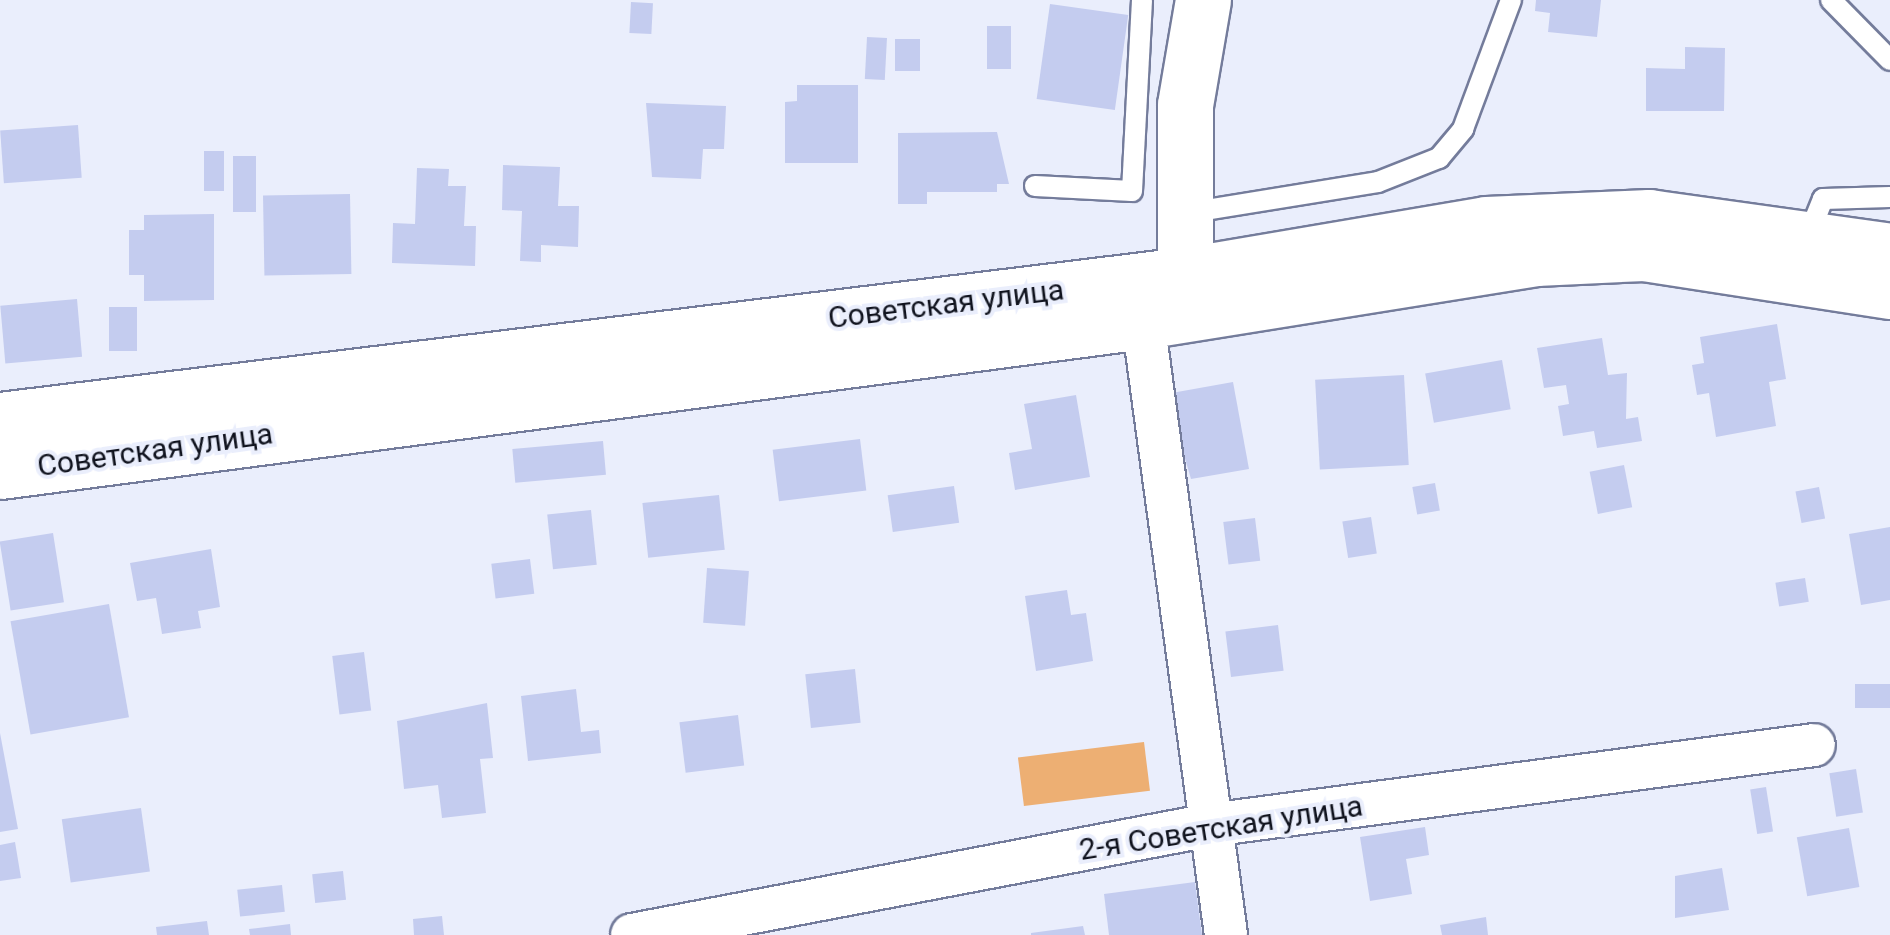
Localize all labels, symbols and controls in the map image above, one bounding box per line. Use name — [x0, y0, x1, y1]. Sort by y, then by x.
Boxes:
street label: Советская улица — [826, 272, 1066, 336]
street label: Советская улица — [35, 416, 275, 484]
street label: 2-я Советская улица — [1077, 788, 1365, 868]

